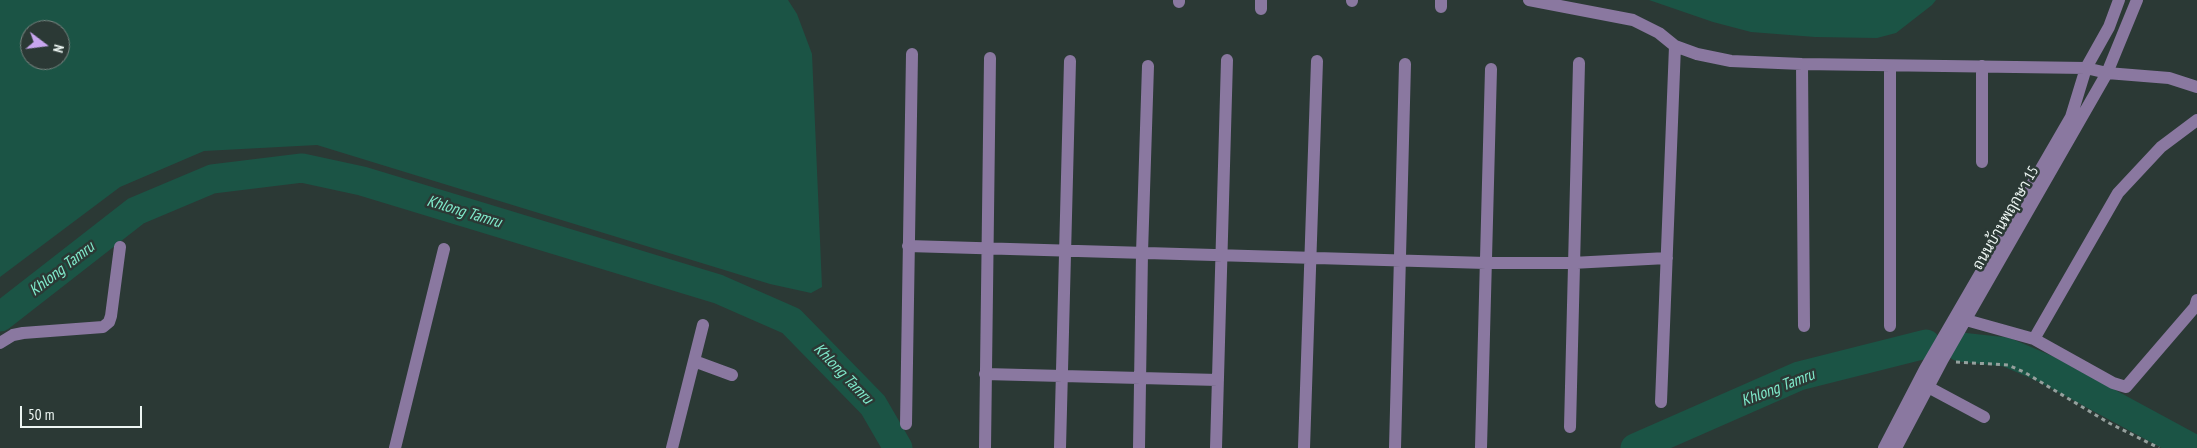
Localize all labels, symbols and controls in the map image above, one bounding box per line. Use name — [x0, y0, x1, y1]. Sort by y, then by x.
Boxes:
north arrow — [20, 20, 70, 70]
text: N — [49, 43, 68, 55]
street label: ถนนบ้านพฤกษา 15 — [1969, 163, 2043, 273]
water label: Khlong Tamru — [424, 192, 504, 232]
water label: Khlong Tamru — [26, 238, 98, 300]
water label: Khlong Tamru — [809, 340, 877, 408]
water label: Khlong Tamru — [1739, 365, 1817, 411]
scale bar — [22, 396, 145, 428]
text: 50 m — [28, 405, 54, 424]

